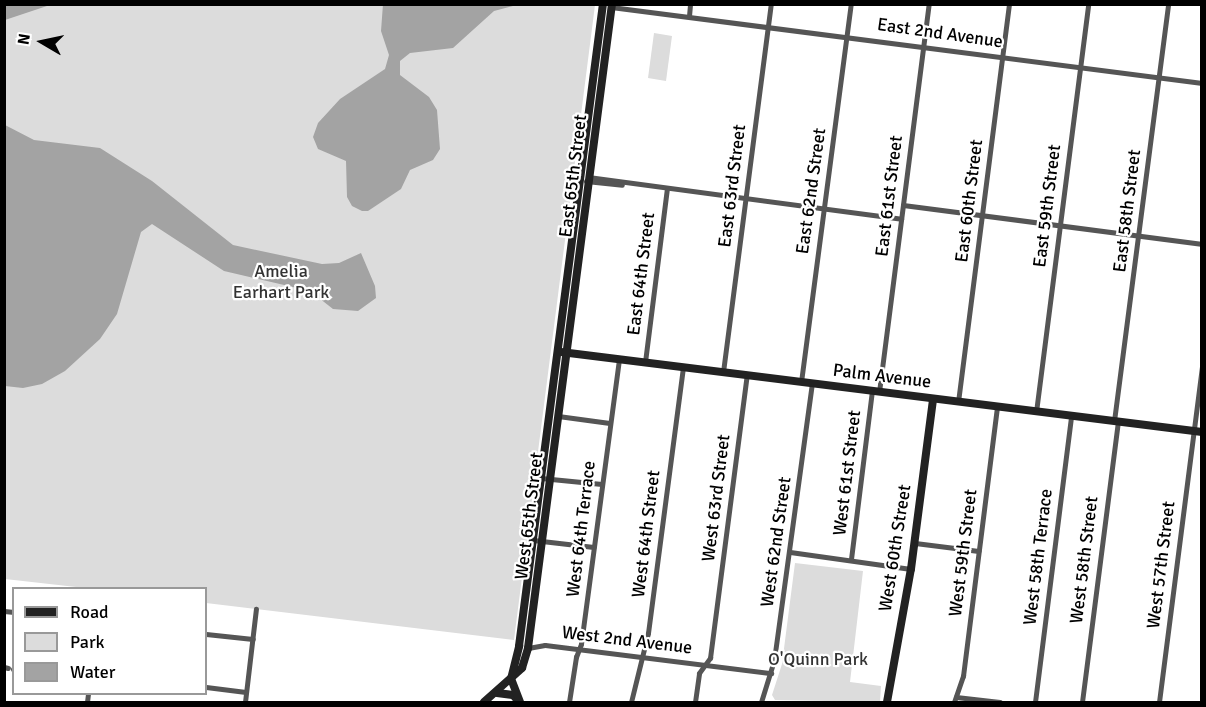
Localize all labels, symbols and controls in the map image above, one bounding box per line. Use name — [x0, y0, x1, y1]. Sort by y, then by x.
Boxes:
north arrow — [12, 12, 72, 72]
street label: East 2nd Avenue — [876, 13, 1004, 53]
text: N — [13, 32, 35, 46]
street label: East 65th Street — [555, 113, 591, 239]
street label: East 63rd Street — [714, 123, 750, 249]
street label: East 62nd Street — [791, 127, 831, 255]
street label: East 61st Street — [871, 134, 907, 258]
street label: East 60th Street — [951, 138, 987, 264]
street label: East 59th Street — [1029, 143, 1065, 269]
street label: East 58th Street — [1109, 148, 1145, 274]
street label: East 64th Street — [623, 211, 659, 337]
park label: Amelia Earhart Park — [233, 261, 329, 304]
street label: Palm Avenue — [832, 359, 932, 393]
street label: West 61st Street — [829, 409, 865, 537]
street label: West 63rd Street — [697, 433, 735, 563]
street label: West 65th Street — [510, 451, 548, 581]
street label: West 64th Terrace — [562, 460, 600, 598]
street label: West 64th Street — [627, 469, 665, 599]
street label: West 62nd Street — [756, 475, 796, 609]
street label: West 60th Street — [874, 483, 916, 613]
street label: West 59th Street — [944, 488, 982, 618]
street label: West 58th Terrace — [1019, 488, 1057, 626]
street label: West 58th Street — [1065, 495, 1103, 625]
street label: West 57th Street — [1142, 500, 1180, 630]
legend — [12, 587, 207, 695]
text: Road — [70, 601, 109, 623]
street label: West 2nd Avenue — [561, 621, 693, 659]
text: Park — [70, 631, 105, 653]
park label: O'Quinn Park — [768, 648, 868, 670]
text: Water — [70, 661, 115, 683]

